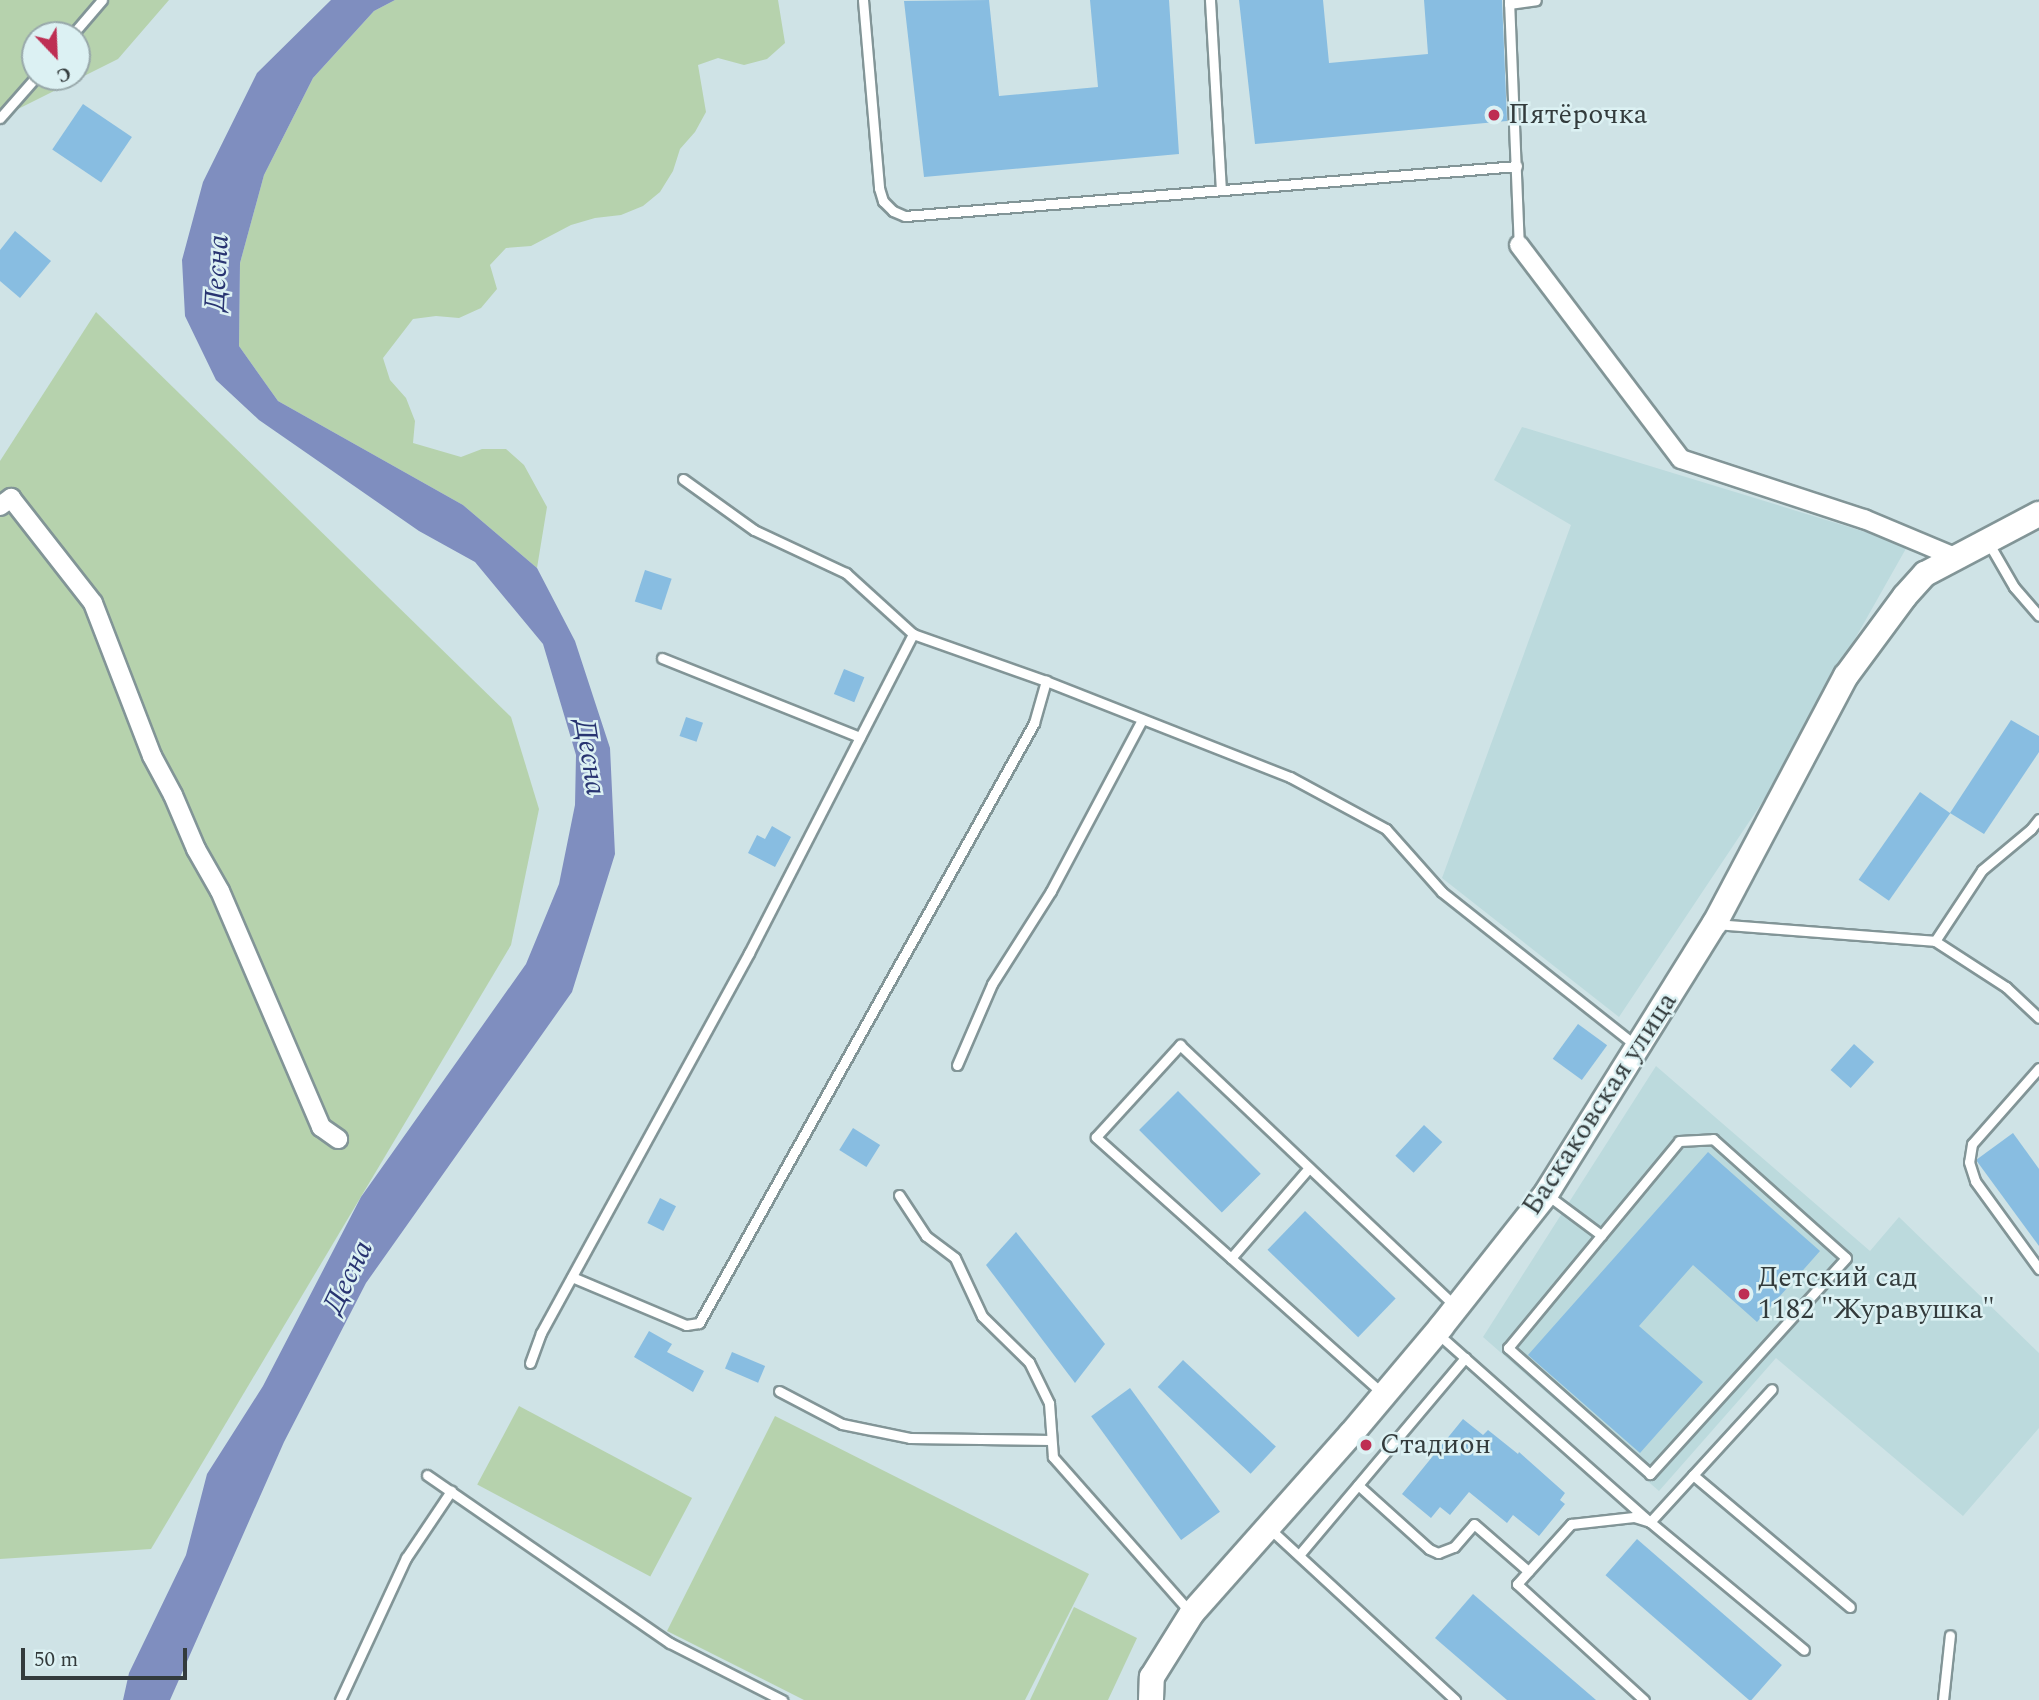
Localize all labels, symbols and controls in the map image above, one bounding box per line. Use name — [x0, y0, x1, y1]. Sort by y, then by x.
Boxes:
north arrow — [21, 21, 91, 91]
text: С — [52, 58, 76, 90]
place label: Пятёрочка — [1508, 98, 1647, 132]
marker: Пятёрочка — [1486, 107, 1502, 123]
water label: Десна — [197, 233, 237, 313]
water label: Десна — [566, 716, 614, 798]
street label: Баскаковская улица — [1515, 986, 1685, 1222]
water label: Десна — [315, 1234, 381, 1320]
place label: Детский сад 1182 "Журавушка" — [1758, 1261, 1995, 1327]
marker: Детский сад 1182 "Журавушка" — [1736, 1286, 1752, 1302]
place label: Стадион — [1380, 1428, 1491, 1462]
marker: Стадион — [1358, 1437, 1374, 1453]
scale bar — [24, 1634, 191, 1678]
text: 50 m — [34, 1644, 78, 1676]

